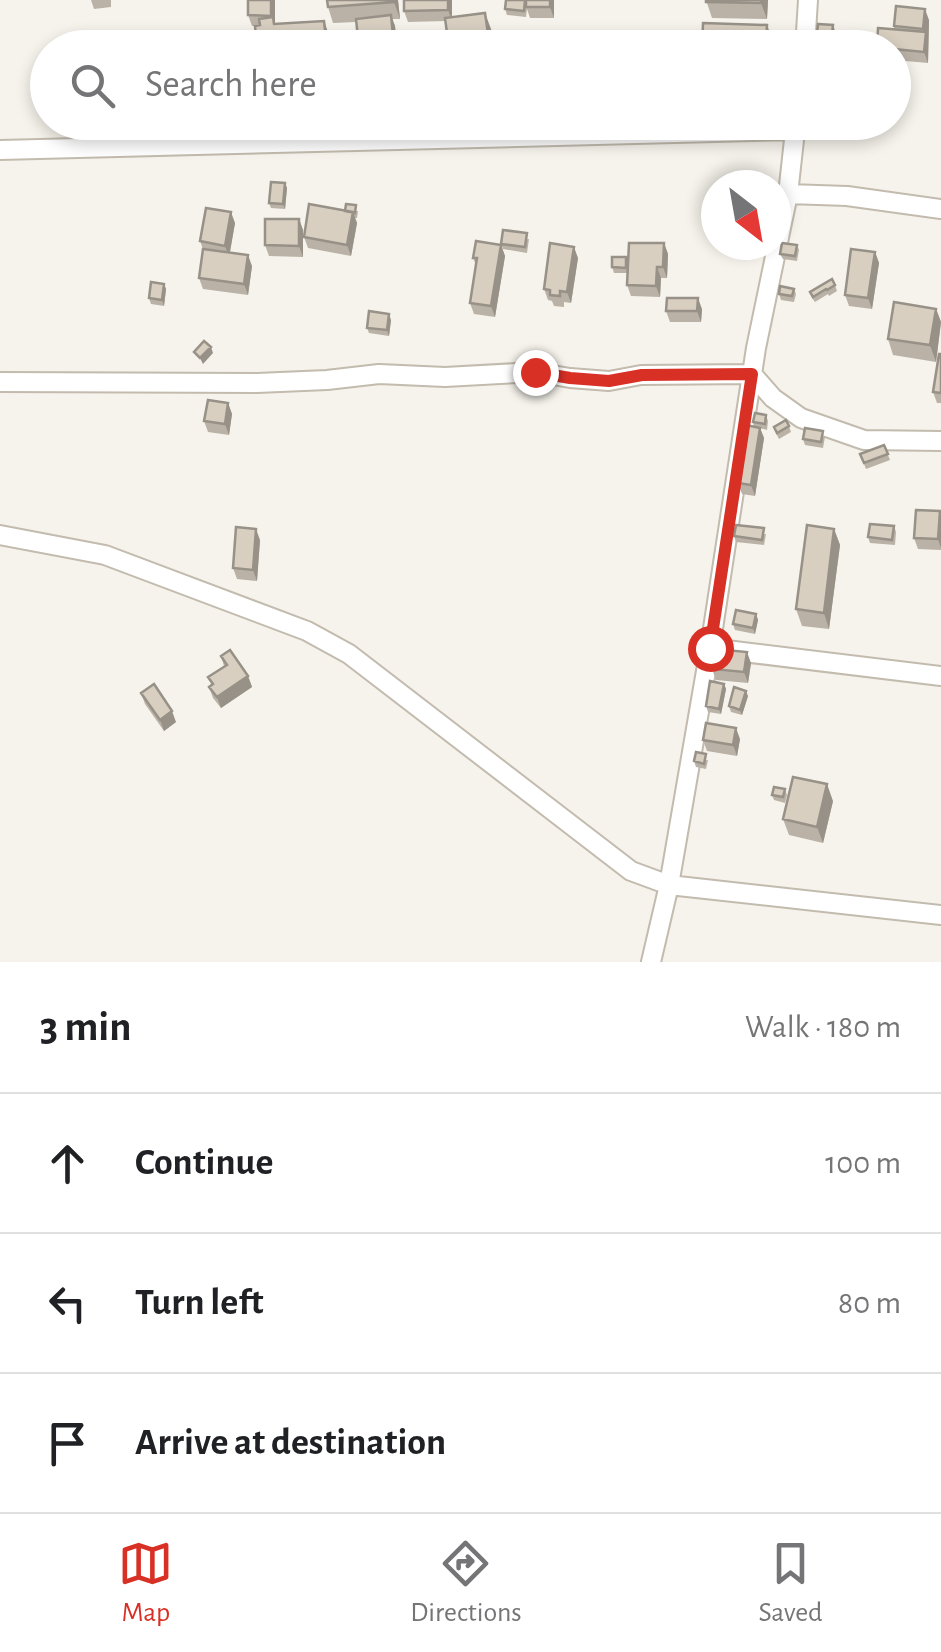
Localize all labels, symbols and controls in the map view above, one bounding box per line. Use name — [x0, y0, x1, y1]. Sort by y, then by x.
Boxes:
search box — [30, 30, 911, 140]
icon: search — [65, 58, 120, 113]
text: Search here — [145, 66, 317, 104]
north arrow — [701, 170, 791, 260]
route end — [513, 350, 559, 396]
route start — [688, 626, 734, 672]
text: 3 min — [40, 1006, 132, 1048]
text: Walk · 180 m — [745, 1011, 901, 1043]
icon: ahead — [40, 1136, 95, 1191]
text: Continue — [135, 1144, 273, 1182]
text: 100 m — [825, 1147, 901, 1179]
icon: left — [40, 1276, 95, 1331]
text: Turn left — [135, 1284, 263, 1322]
text: 80 m — [838, 1287, 901, 1319]
icon: arrive — [40, 1416, 95, 1471]
text: Arrive at destination — [135, 1424, 446, 1462]
tab: Map — [118, 1536, 173, 1630]
tab: Directions — [410, 1536, 522, 1630]
tab: Saved — [759, 1536, 823, 1630]

